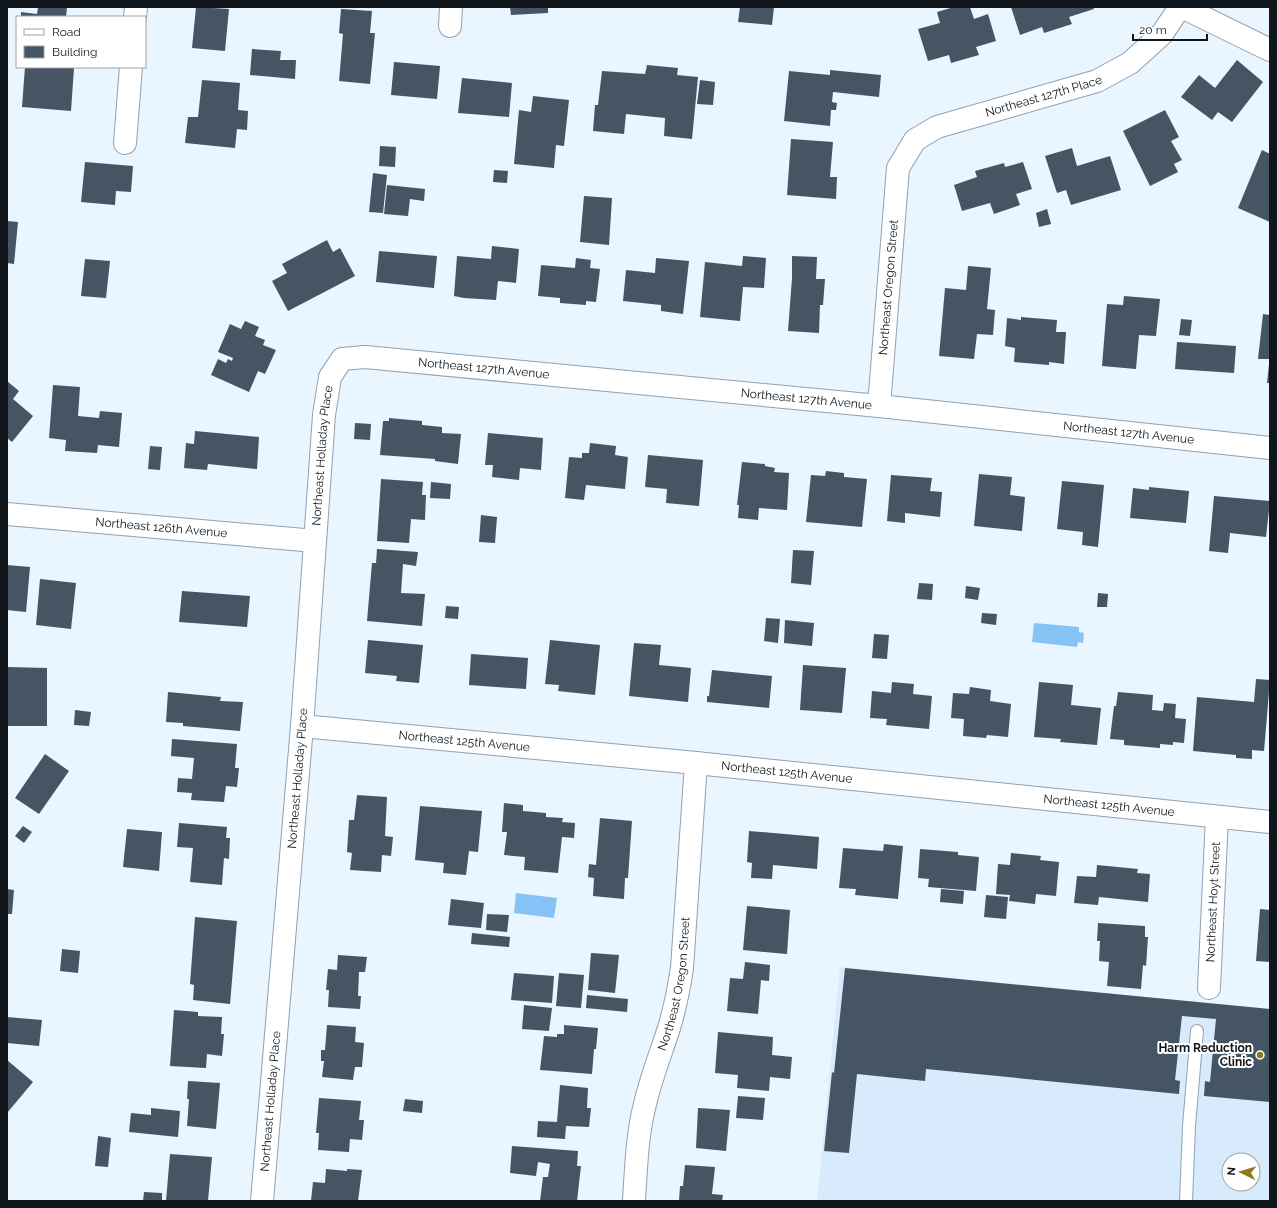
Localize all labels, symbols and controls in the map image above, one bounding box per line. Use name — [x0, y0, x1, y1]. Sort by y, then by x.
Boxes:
legend — [16, 16, 146, 68]
scale bar — [1133, 16, 1207, 42]
text: 20 m — [1139, 23, 1167, 37]
text: Road — [52, 25, 81, 39]
text: Building — [52, 45, 98, 59]
street label: Northeast 127th Place — [984, 73, 1105, 120]
street label: Northeast Oregon Street — [876, 219, 901, 356]
street label: Northeast 127th Avenue — [418, 355, 550, 382]
street label: Northeast Holladay Place — [309, 384, 336, 526]
street label: Northeast 127th Avenue — [740, 386, 873, 412]
street label: Northeast 127th Avenue — [1062, 419, 1195, 447]
street label: Northeast 126th Avenue — [95, 515, 228, 540]
street label: Northeast Holladay Place — [285, 708, 310, 849]
street label: Northeast 125th Avenue — [398, 728, 531, 754]
street label: Northeast 125th Avenue — [720, 759, 853, 786]
street label: Northeast 125th Avenue — [1043, 792, 1175, 819]
street label: Northeast Hoyt Street — [1203, 841, 1223, 963]
street label: Northeast Oregon Street — [655, 917, 692, 1053]
street label: Northeast Holladay Place — [258, 1031, 283, 1172]
place label: Harm Reduction Clinic — [1158, 1041, 1252, 1069]
marker: Harm Reduction Clinic — [1255, 1050, 1265, 1060]
north arrow — [1221, 1152, 1261, 1192]
text: N — [1225, 1166, 1238, 1176]

